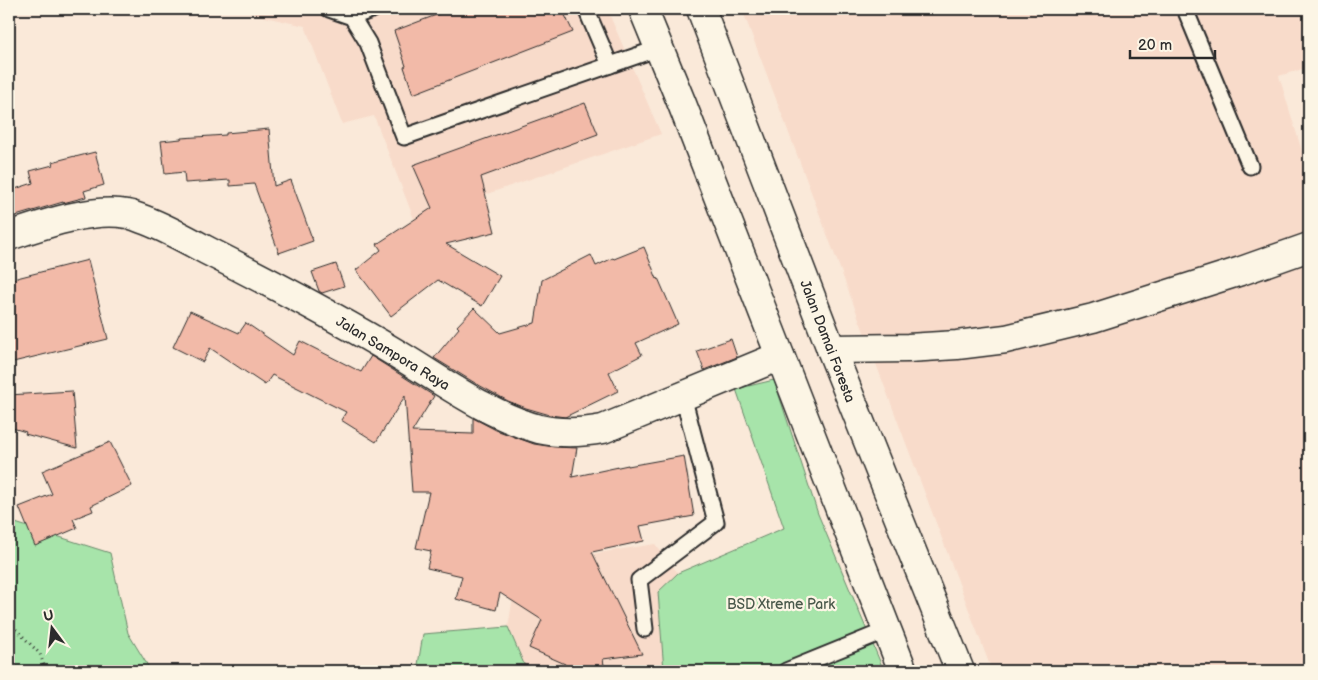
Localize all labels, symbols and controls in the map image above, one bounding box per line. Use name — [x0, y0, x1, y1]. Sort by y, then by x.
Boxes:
scale bar — [1130, 28, 1216, 60]
text: 20 m — [1138, 36, 1172, 55]
street label: Jalan Damai Foresta — [796, 278, 859, 405]
street label: Jalan Sampora Raya — [333, 313, 453, 394]
park label: BSD Xtreme Park — [727, 596, 835, 613]
north arrow — [28, 602, 78, 652]
text: U — [42, 606, 56, 625]

